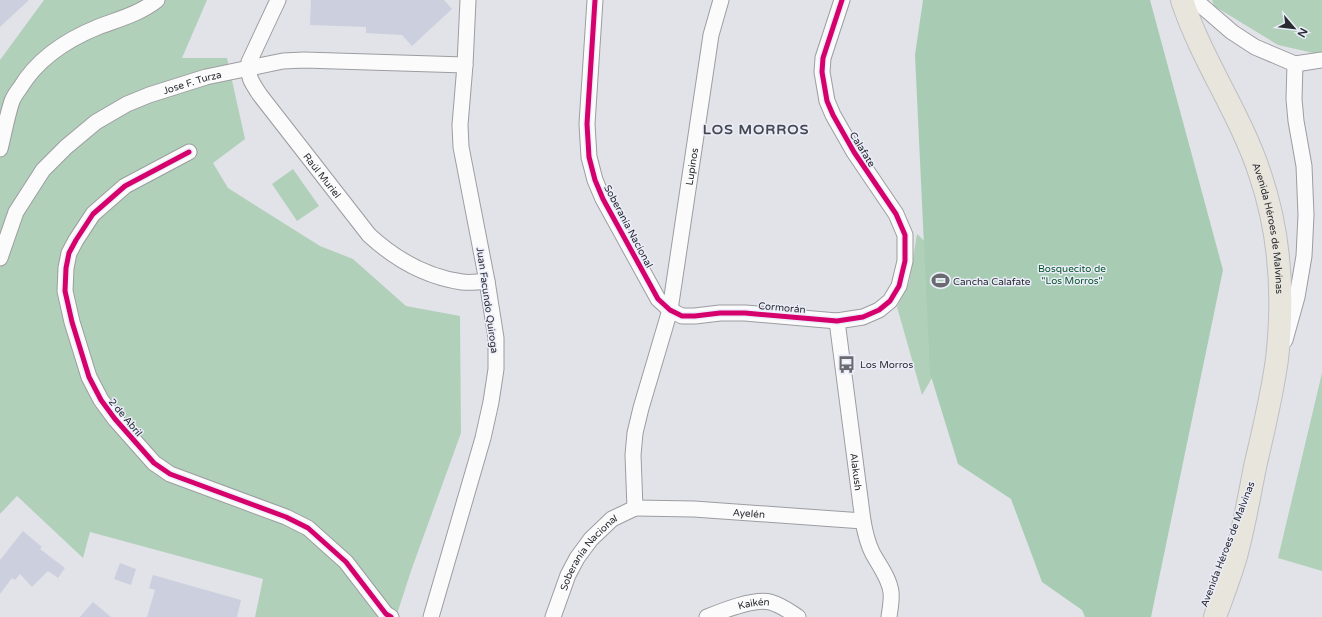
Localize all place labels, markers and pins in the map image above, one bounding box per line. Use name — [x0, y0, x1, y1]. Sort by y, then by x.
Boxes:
sports icon: Cancha Calafate — [930, 271, 950, 291]
place label: Cancha Calafate — [953, 276, 1031, 288]
bus stop icon: Los Morros — [837, 354, 857, 374]
place label: Los Morros — [860, 359, 913, 371]

